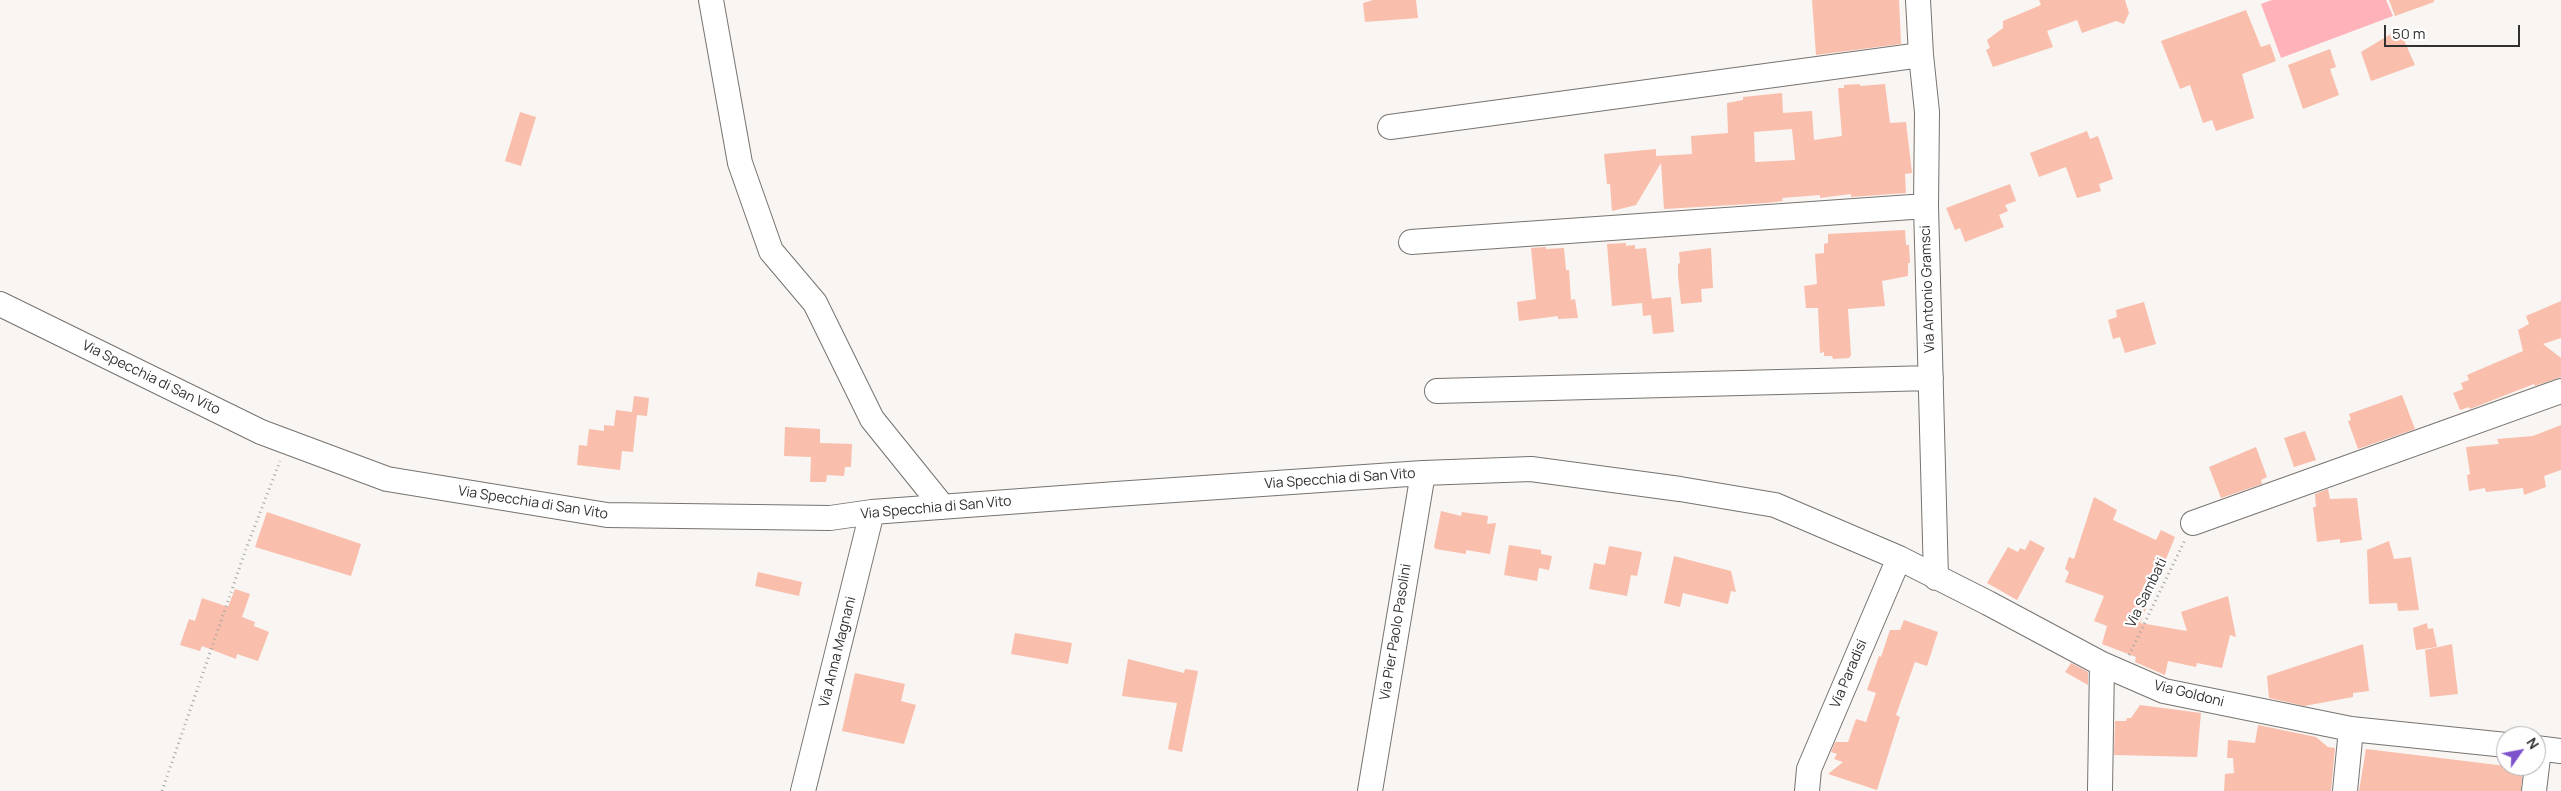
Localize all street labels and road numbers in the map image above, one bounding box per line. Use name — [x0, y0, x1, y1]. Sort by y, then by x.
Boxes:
street label: Via Antonio Gramsci — [1917, 225, 1939, 353]
street label: Via Specchia di San Vito — [79, 337, 223, 419]
street label: Via Specchia di San Vito — [1264, 465, 1416, 493]
street label: Via Specchia di San Vito — [457, 483, 609, 523]
street label: Via Specchia di San Vito — [860, 493, 1012, 523]
street label: Via Sambati — [2123, 556, 2171, 630]
street label: Via Pier Paolo Pasolini — [1377, 563, 1415, 701]
street label: Via Anna Magnani — [816, 595, 860, 709]
street label: Via Paradisi — [1827, 637, 1871, 711]
street label: Via Goldoni — [2152, 677, 2226, 711]

